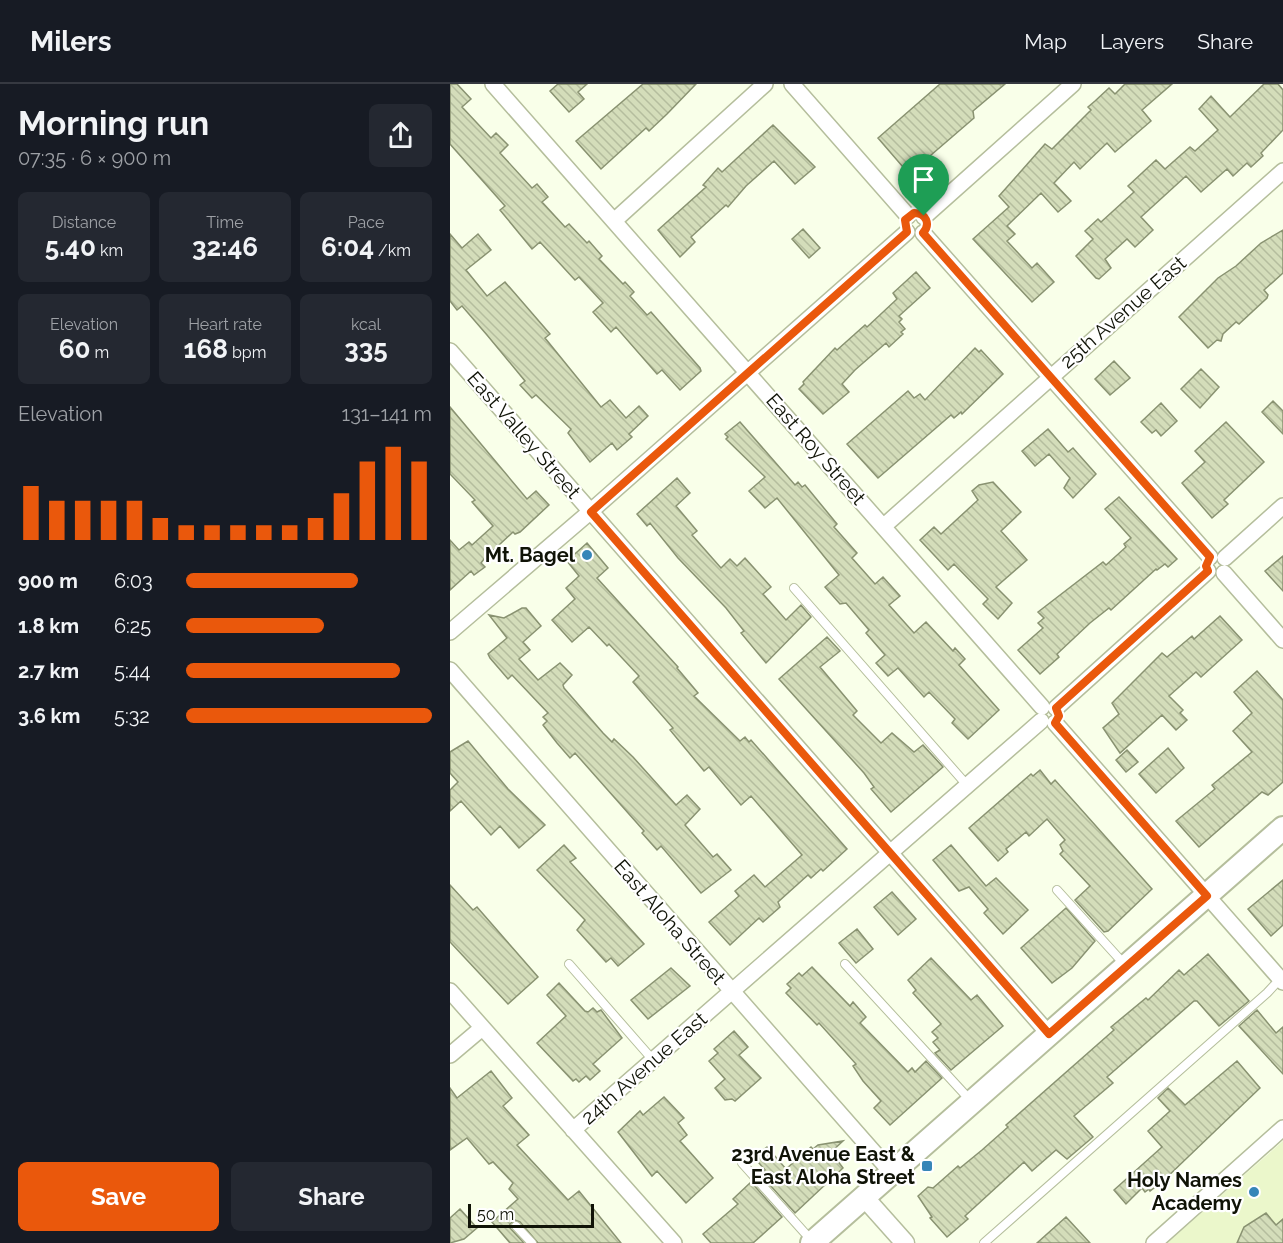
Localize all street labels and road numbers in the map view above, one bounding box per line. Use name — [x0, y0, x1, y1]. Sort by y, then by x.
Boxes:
street label: 25th Avenue East — [1055, 251, 1191, 373]
street label: East Valley Street — [462, 367, 586, 504]
street label: East Roy Street — [761, 388, 871, 510]
street label: East Aloha Street — [609, 855, 731, 990]
street label: 24th Avenue East — [576, 1007, 712, 1129]

